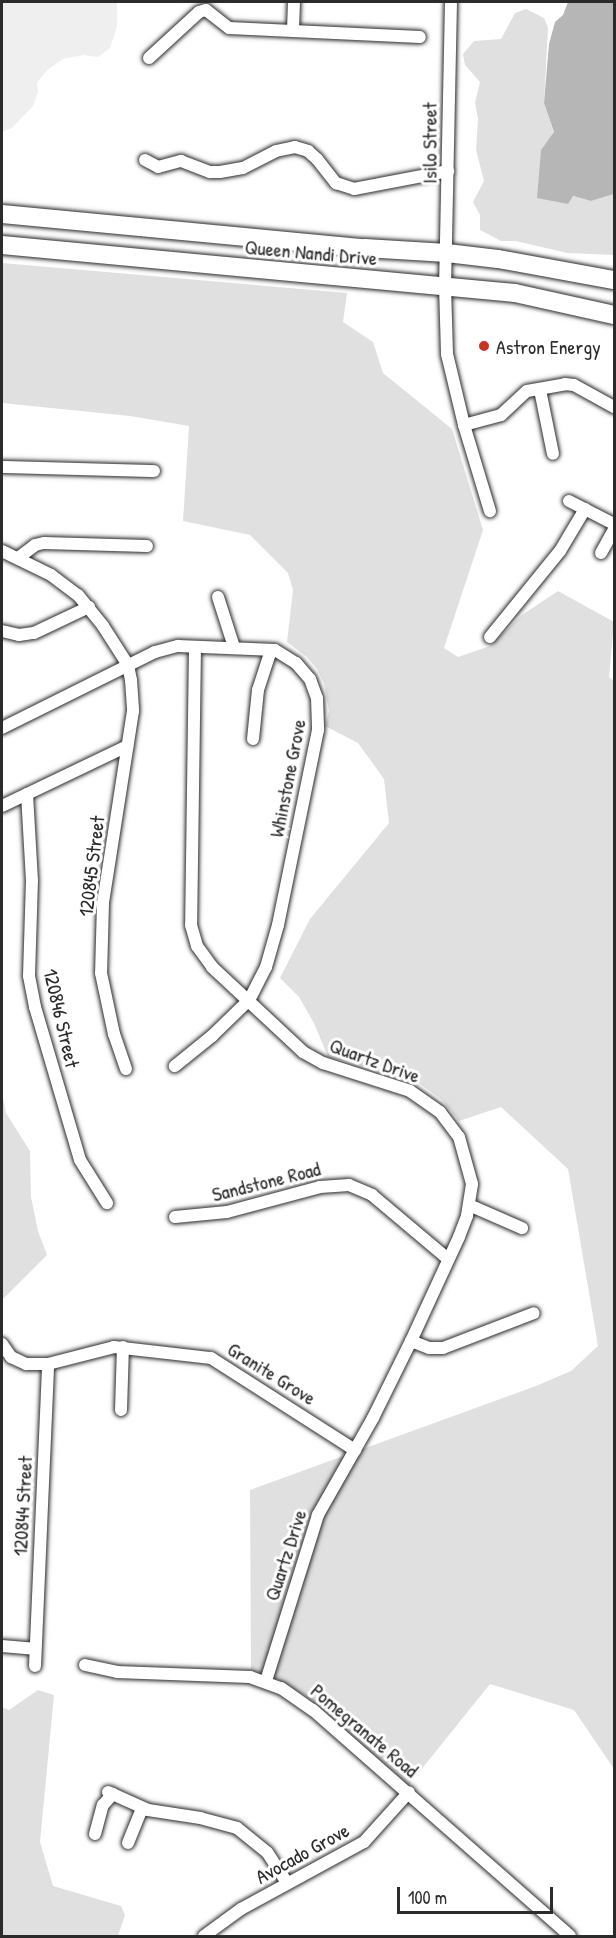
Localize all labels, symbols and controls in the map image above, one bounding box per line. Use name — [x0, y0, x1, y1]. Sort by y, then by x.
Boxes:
street label: Isilo Street — [417, 102, 441, 184]
street label: Queen Nandi Drive — [244, 234, 378, 270]
place label: Astron Energy — [496, 334, 601, 358]
marker: Astron Energy — [477, 339, 491, 353]
street label: Whinstone Grove — [264, 717, 310, 839]
street label: 120845 Street — [73, 814, 109, 918]
street label: 120846 Street — [39, 966, 85, 1070]
street label: Quartz Drive — [327, 1033, 423, 1087]
street label: Sandstone Road — [209, 1156, 323, 1206]
street label: Granite Grove — [223, 1336, 321, 1410]
street label: 120844 Street — [7, 1455, 37, 1557]
street label: Quartz Drive — [259, 1506, 311, 1604]
street label: Pomegranate Road — [306, 1678, 424, 1782]
street label: Avocado Grove — [251, 1817, 353, 1889]
scale bar — [400, 1875, 556, 1913]
text: 100 m — [408, 1885, 447, 1910]

